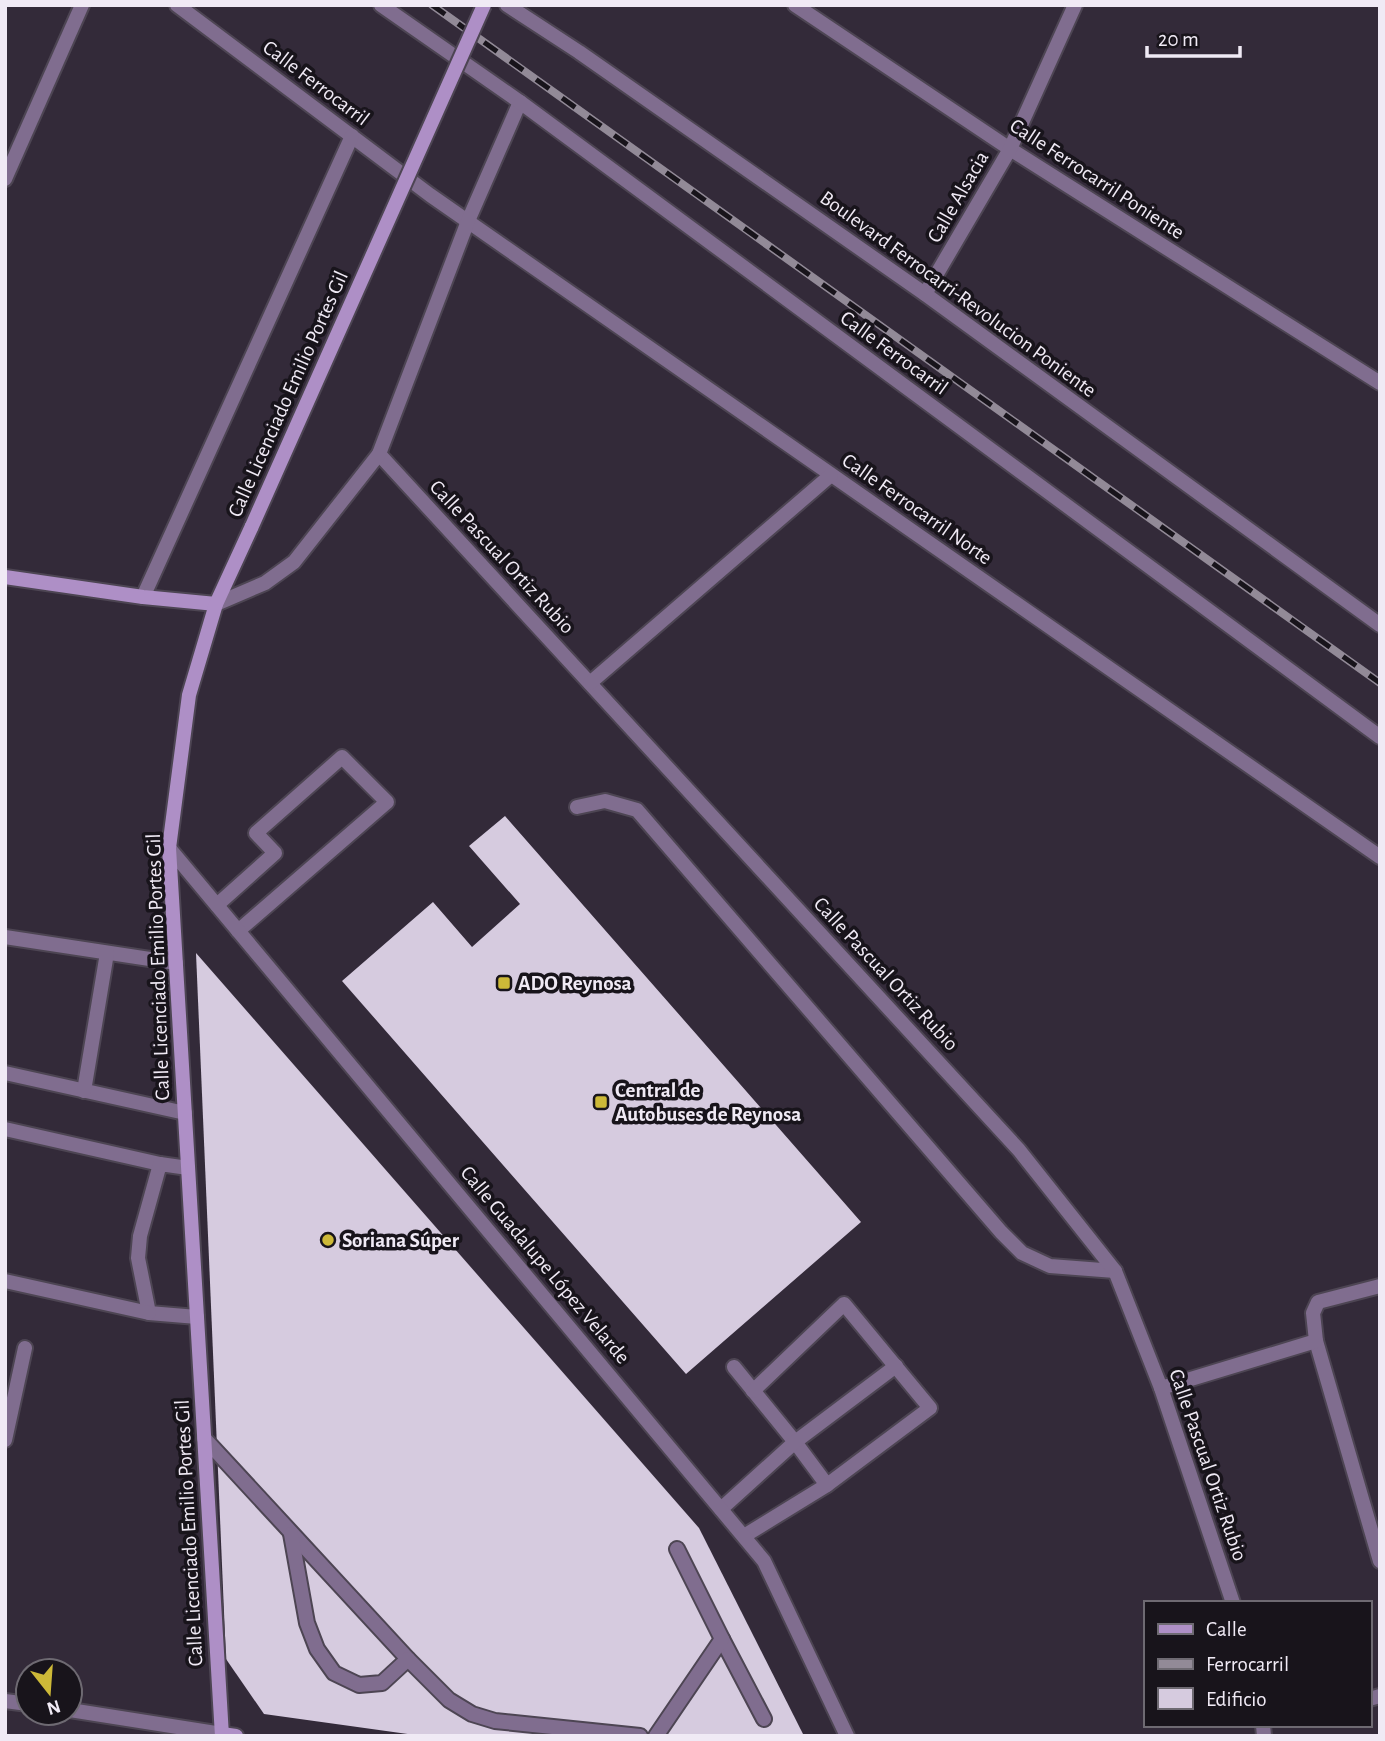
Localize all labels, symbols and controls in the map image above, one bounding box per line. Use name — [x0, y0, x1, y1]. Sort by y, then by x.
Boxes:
scale bar — [1147, 14, 1240, 58]
text: 20 m — [1158, 29, 1199, 50]
street label: Calle Ferrocarril — [259, 36, 373, 130]
street label: Calle Ferrocarril Poniente — [1006, 115, 1188, 243]
street label: Calle Alsacia — [923, 147, 993, 246]
street label: Boulevard Ferrocarri-Revolucion Poniente — [816, 187, 1100, 401]
street label: Calle Licenciado Emilio Portes Gil — [224, 268, 352, 520]
street label: Calle Ferrocarril — [836, 307, 952, 399]
street label: Calle Ferrocarril Norte — [838, 449, 996, 569]
street label: Calle Pascual Ortiz Rubio — [426, 476, 578, 638]
street label: Calle Licenciado Emilio Portes Gil — [143, 833, 173, 1101]
street label: Calle Pascual Ortiz Rubio — [810, 893, 962, 1055]
place label: ADO Reynosa — [518, 973, 632, 994]
marker: ADO Reynosa — [496, 975, 512, 991]
place label: Central de Autobuses de Reynosa — [615, 1080, 801, 1125]
marker: Central de Autobuses de Reynosa — [593, 1094, 609, 1110]
street label: Calle Guadalupe López Velarde — [456, 1162, 634, 1368]
place label: Soriana Súper — [342, 1230, 460, 1251]
marker: Soriana Súper — [320, 1232, 336, 1248]
street label: Calle Pascual Ortiz Rubio — [1165, 1366, 1251, 1564]
street label: Calle Licenciado Emilio Portes Gil — [172, 1399, 206, 1667]
legend — [1144, 1601, 1371, 1727]
text: Calle — [1206, 1619, 1247, 1640]
text: Ferrocarril — [1206, 1654, 1289, 1675]
north arrow — [14, 1657, 84, 1727]
text: Edificio — [1206, 1689, 1267, 1710]
text: N — [44, 1696, 63, 1718]

